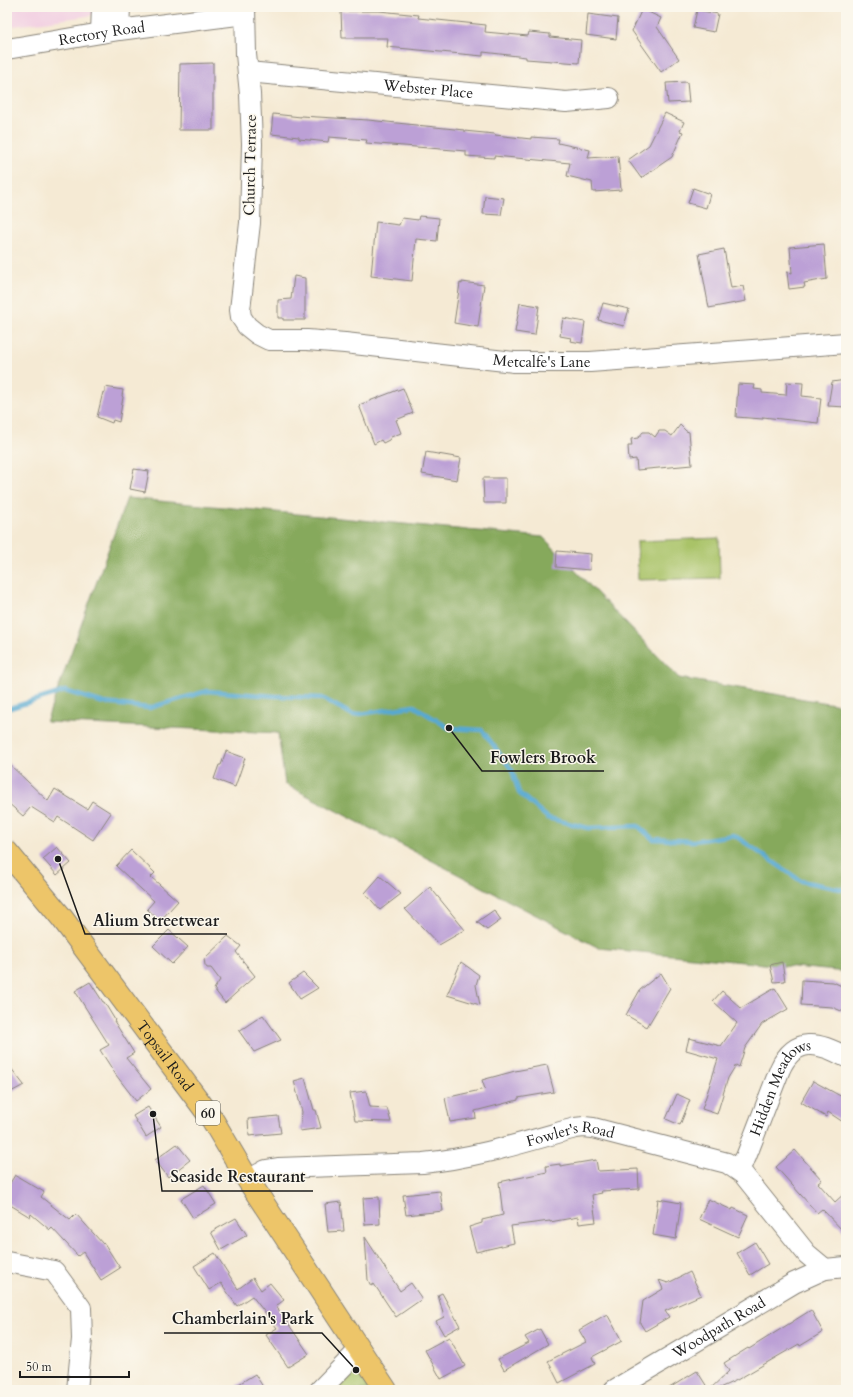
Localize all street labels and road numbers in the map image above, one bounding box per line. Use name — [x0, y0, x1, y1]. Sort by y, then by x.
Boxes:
street label: Rectory Road — [57, 17, 146, 50]
street label: Webster Place — [381, 75, 474, 103]
street label: Church Terrace — [239, 114, 261, 216]
street label: Metcalfe's Lane — [492, 350, 591, 372]
street label: Topsail Road — [132, 1016, 198, 1095]
street label: Hidden Meadows — [745, 1035, 812, 1139]
road number: 60 — [196, 1101, 220, 1125]
street label: Fowler's Road — [524, 1117, 617, 1151]
street label: Woodpath Road — [668, 1292, 769, 1364]

